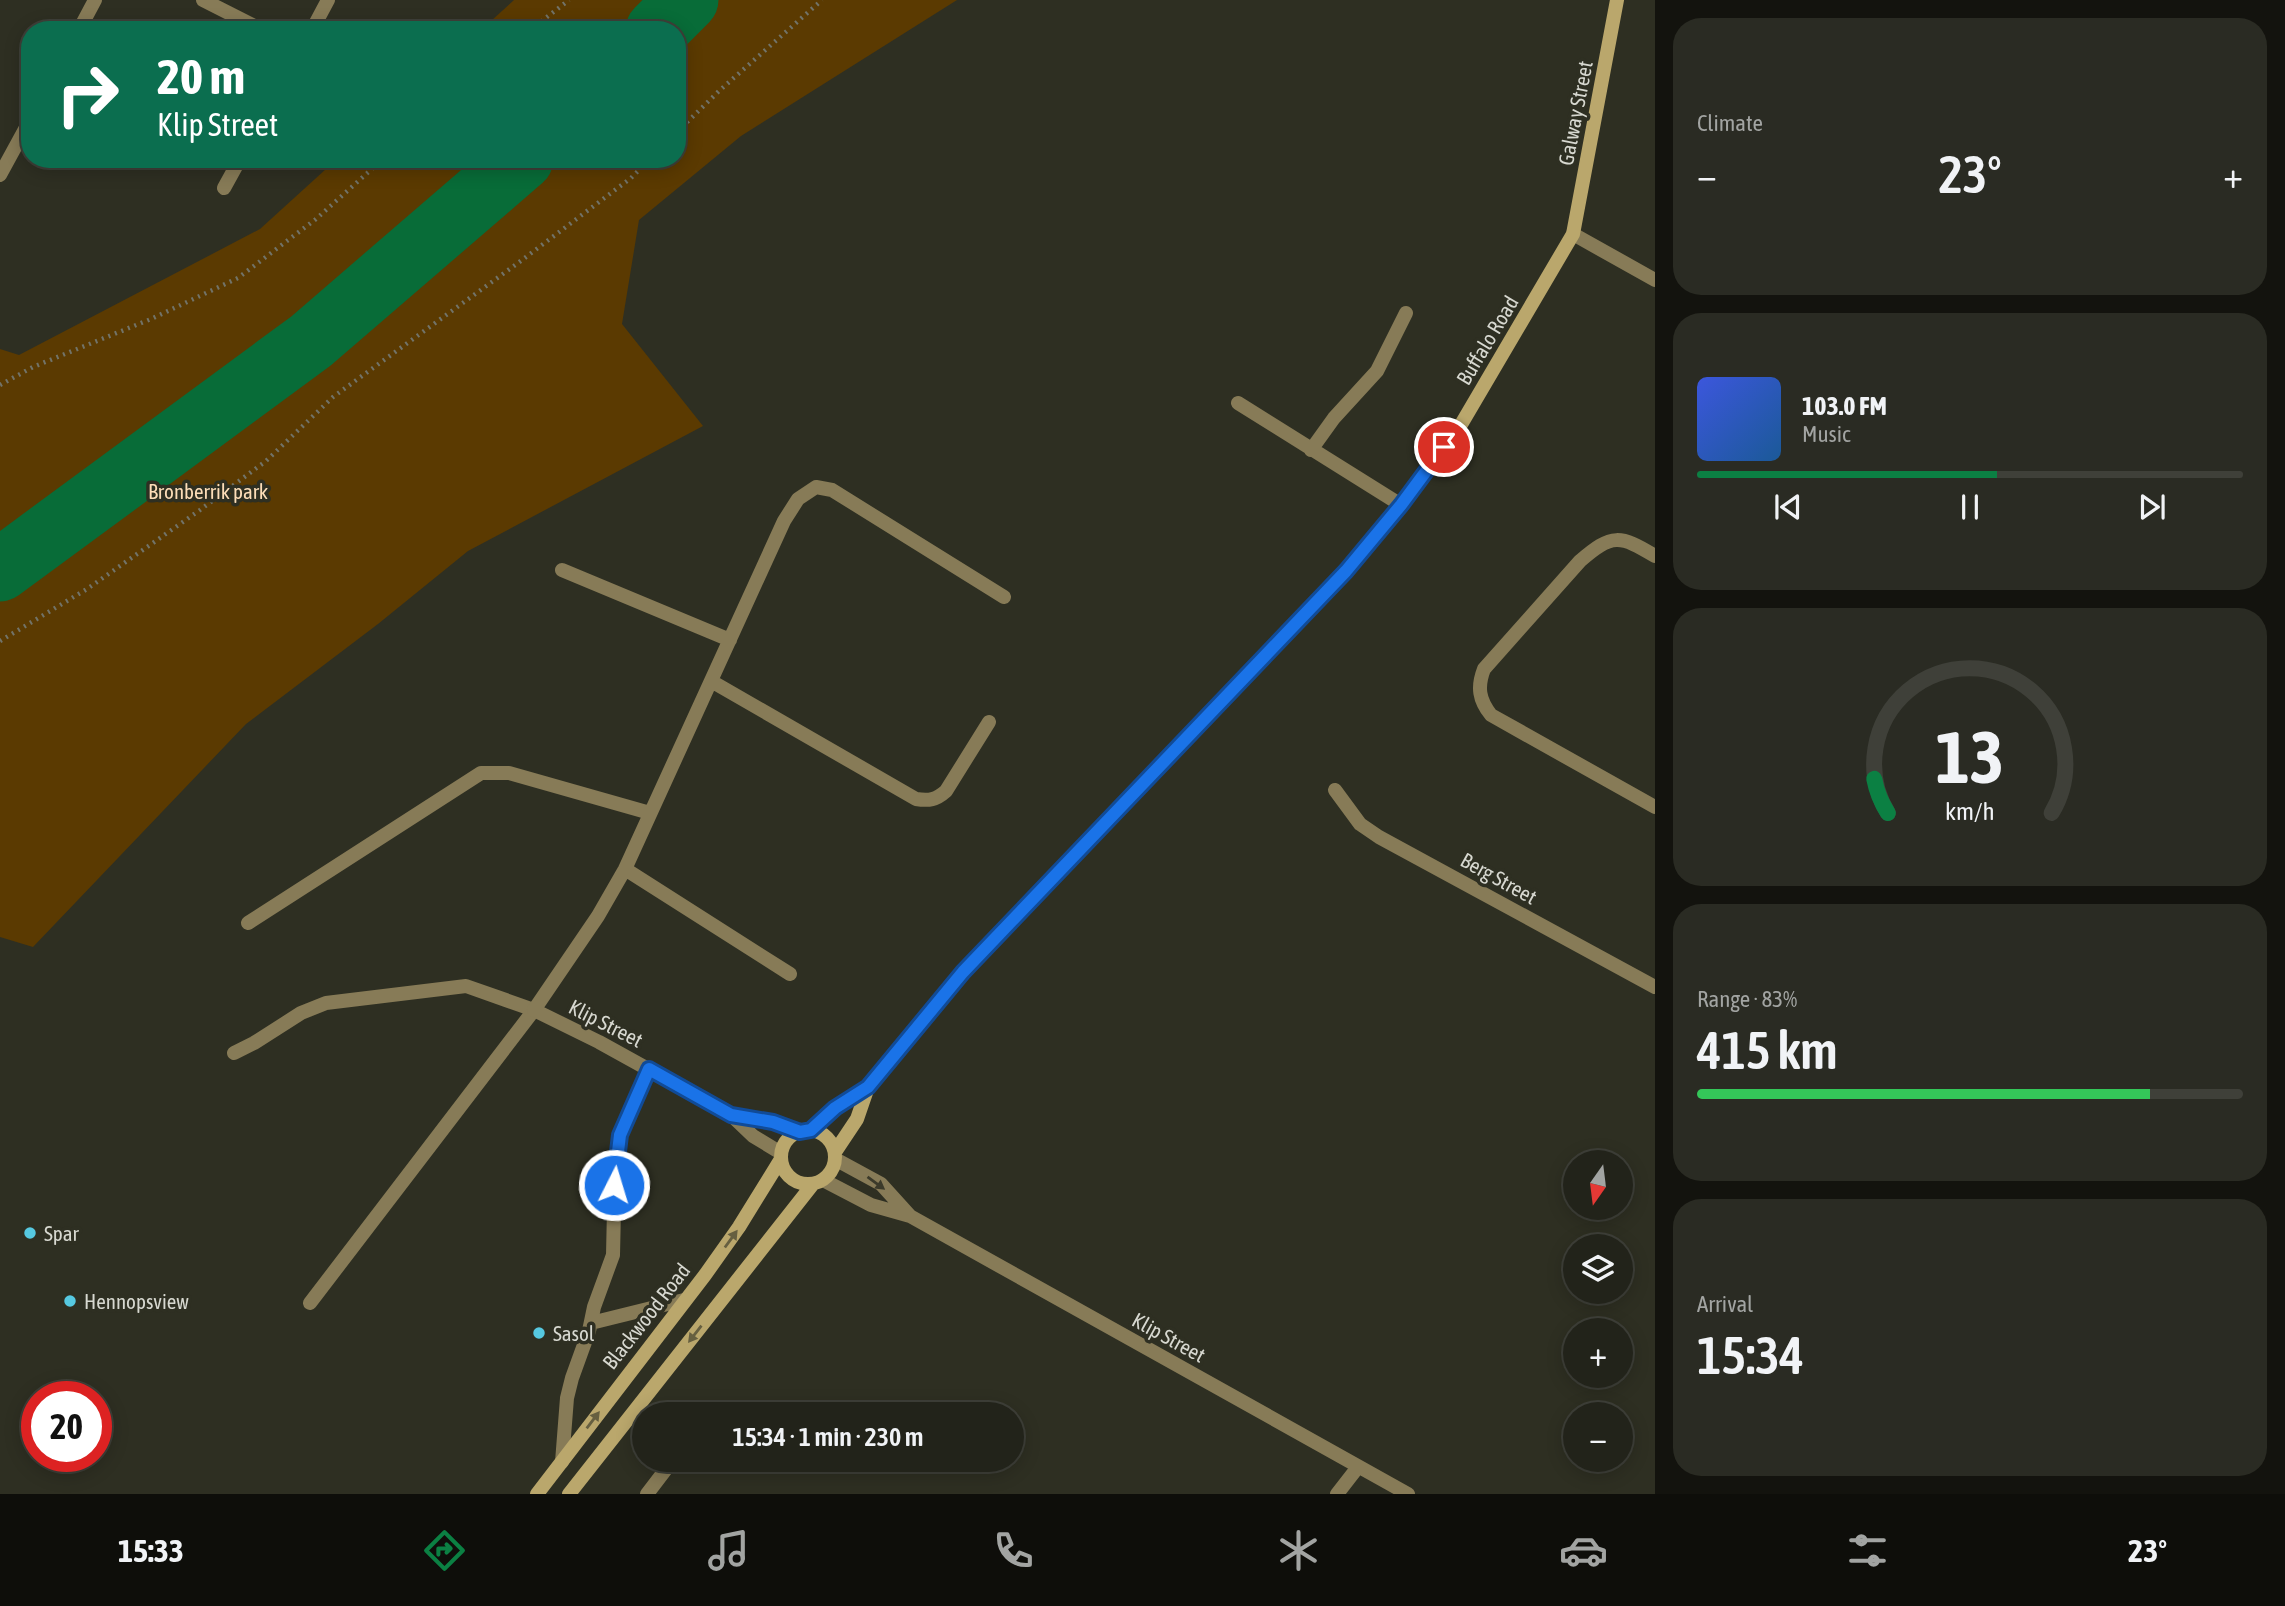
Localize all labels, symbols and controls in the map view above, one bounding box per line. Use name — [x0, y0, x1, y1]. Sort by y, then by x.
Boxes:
text: 20 m — [157, 48, 245, 104]
icon: right — [42, 49, 133, 140]
street label: Galway Street — [1553, 59, 1597, 167]
text: Klip Street — [157, 106, 278, 143]
text: Climate — [1697, 110, 1763, 136]
text: 23° — [1938, 144, 2002, 204]
text: − — [1697, 153, 1717, 196]
text: + — [2223, 153, 2243, 196]
street label: Buffalo Road — [1451, 291, 1523, 389]
text: 103.0 FM — [1802, 391, 1887, 421]
pin — [1414, 417, 1474, 477]
text: Music — [1802, 421, 1850, 447]
icon: arrive — [1425, 428, 1463, 466]
park label: Bronberrik park — [148, 479, 268, 503]
icon: previous — [1769, 488, 1807, 526]
icon: pause — [1951, 488, 1989, 526]
icon: next — [2133, 488, 2171, 526]
text: 13 — [1936, 715, 2004, 798]
text: km/h — [1945, 797, 1995, 825]
street label: Berg Street — [1457, 847, 1541, 909]
text: Range · 83% — [1697, 986, 1797, 1012]
street label: Klip Street — [565, 994, 647, 1052]
text: 415 km — [1697, 1020, 1838, 1080]
position arrow — [577, 1148, 651, 1222]
north arrow — [1563, 1150, 1633, 1220]
map controls — [1563, 1150, 1633, 1472]
one-way arrow — [867, 1175, 885, 1189]
place label: Spar — [44, 1221, 80, 1245]
marker: Spar — [22, 1225, 38, 1241]
one-way arrow — [724, 1230, 738, 1248]
button: layers — [1563, 1234, 1633, 1304]
street label: Blackwood Road — [597, 1258, 695, 1374]
place label: Hennopsview — [84, 1289, 189, 1313]
text: Arrival — [1697, 1291, 1753, 1317]
marker: Hennopsview — [62, 1293, 78, 1309]
street label: Klip Street — [1128, 1307, 1210, 1367]
button: + — [1563, 1318, 1633, 1388]
place label: Sasol — [553, 1321, 595, 1345]
marker: Sasol — [531, 1325, 547, 1341]
one-way arrow — [689, 1325, 703, 1343]
text: 15:34 — [1697, 1325, 1804, 1385]
speed limit sign: 20 — [21, 1381, 112, 1472]
button: − — [1563, 1402, 1633, 1472]
one-way arrow — [586, 1411, 600, 1429]
text: 15:34 · 1 min · 230 m — [733, 1422, 923, 1452]
icon: directions — [420, 1526, 469, 1575]
icon: music — [704, 1526, 753, 1575]
icon: phone — [989, 1526, 1038, 1575]
icon: climate — [1274, 1526, 1323, 1575]
icon: car — [1559, 1526, 1608, 1575]
icon: filters — [1843, 1526, 1892, 1575]
text: 15:33 — [118, 1532, 184, 1569]
text: 23° — [2128, 1532, 2167, 1569]

